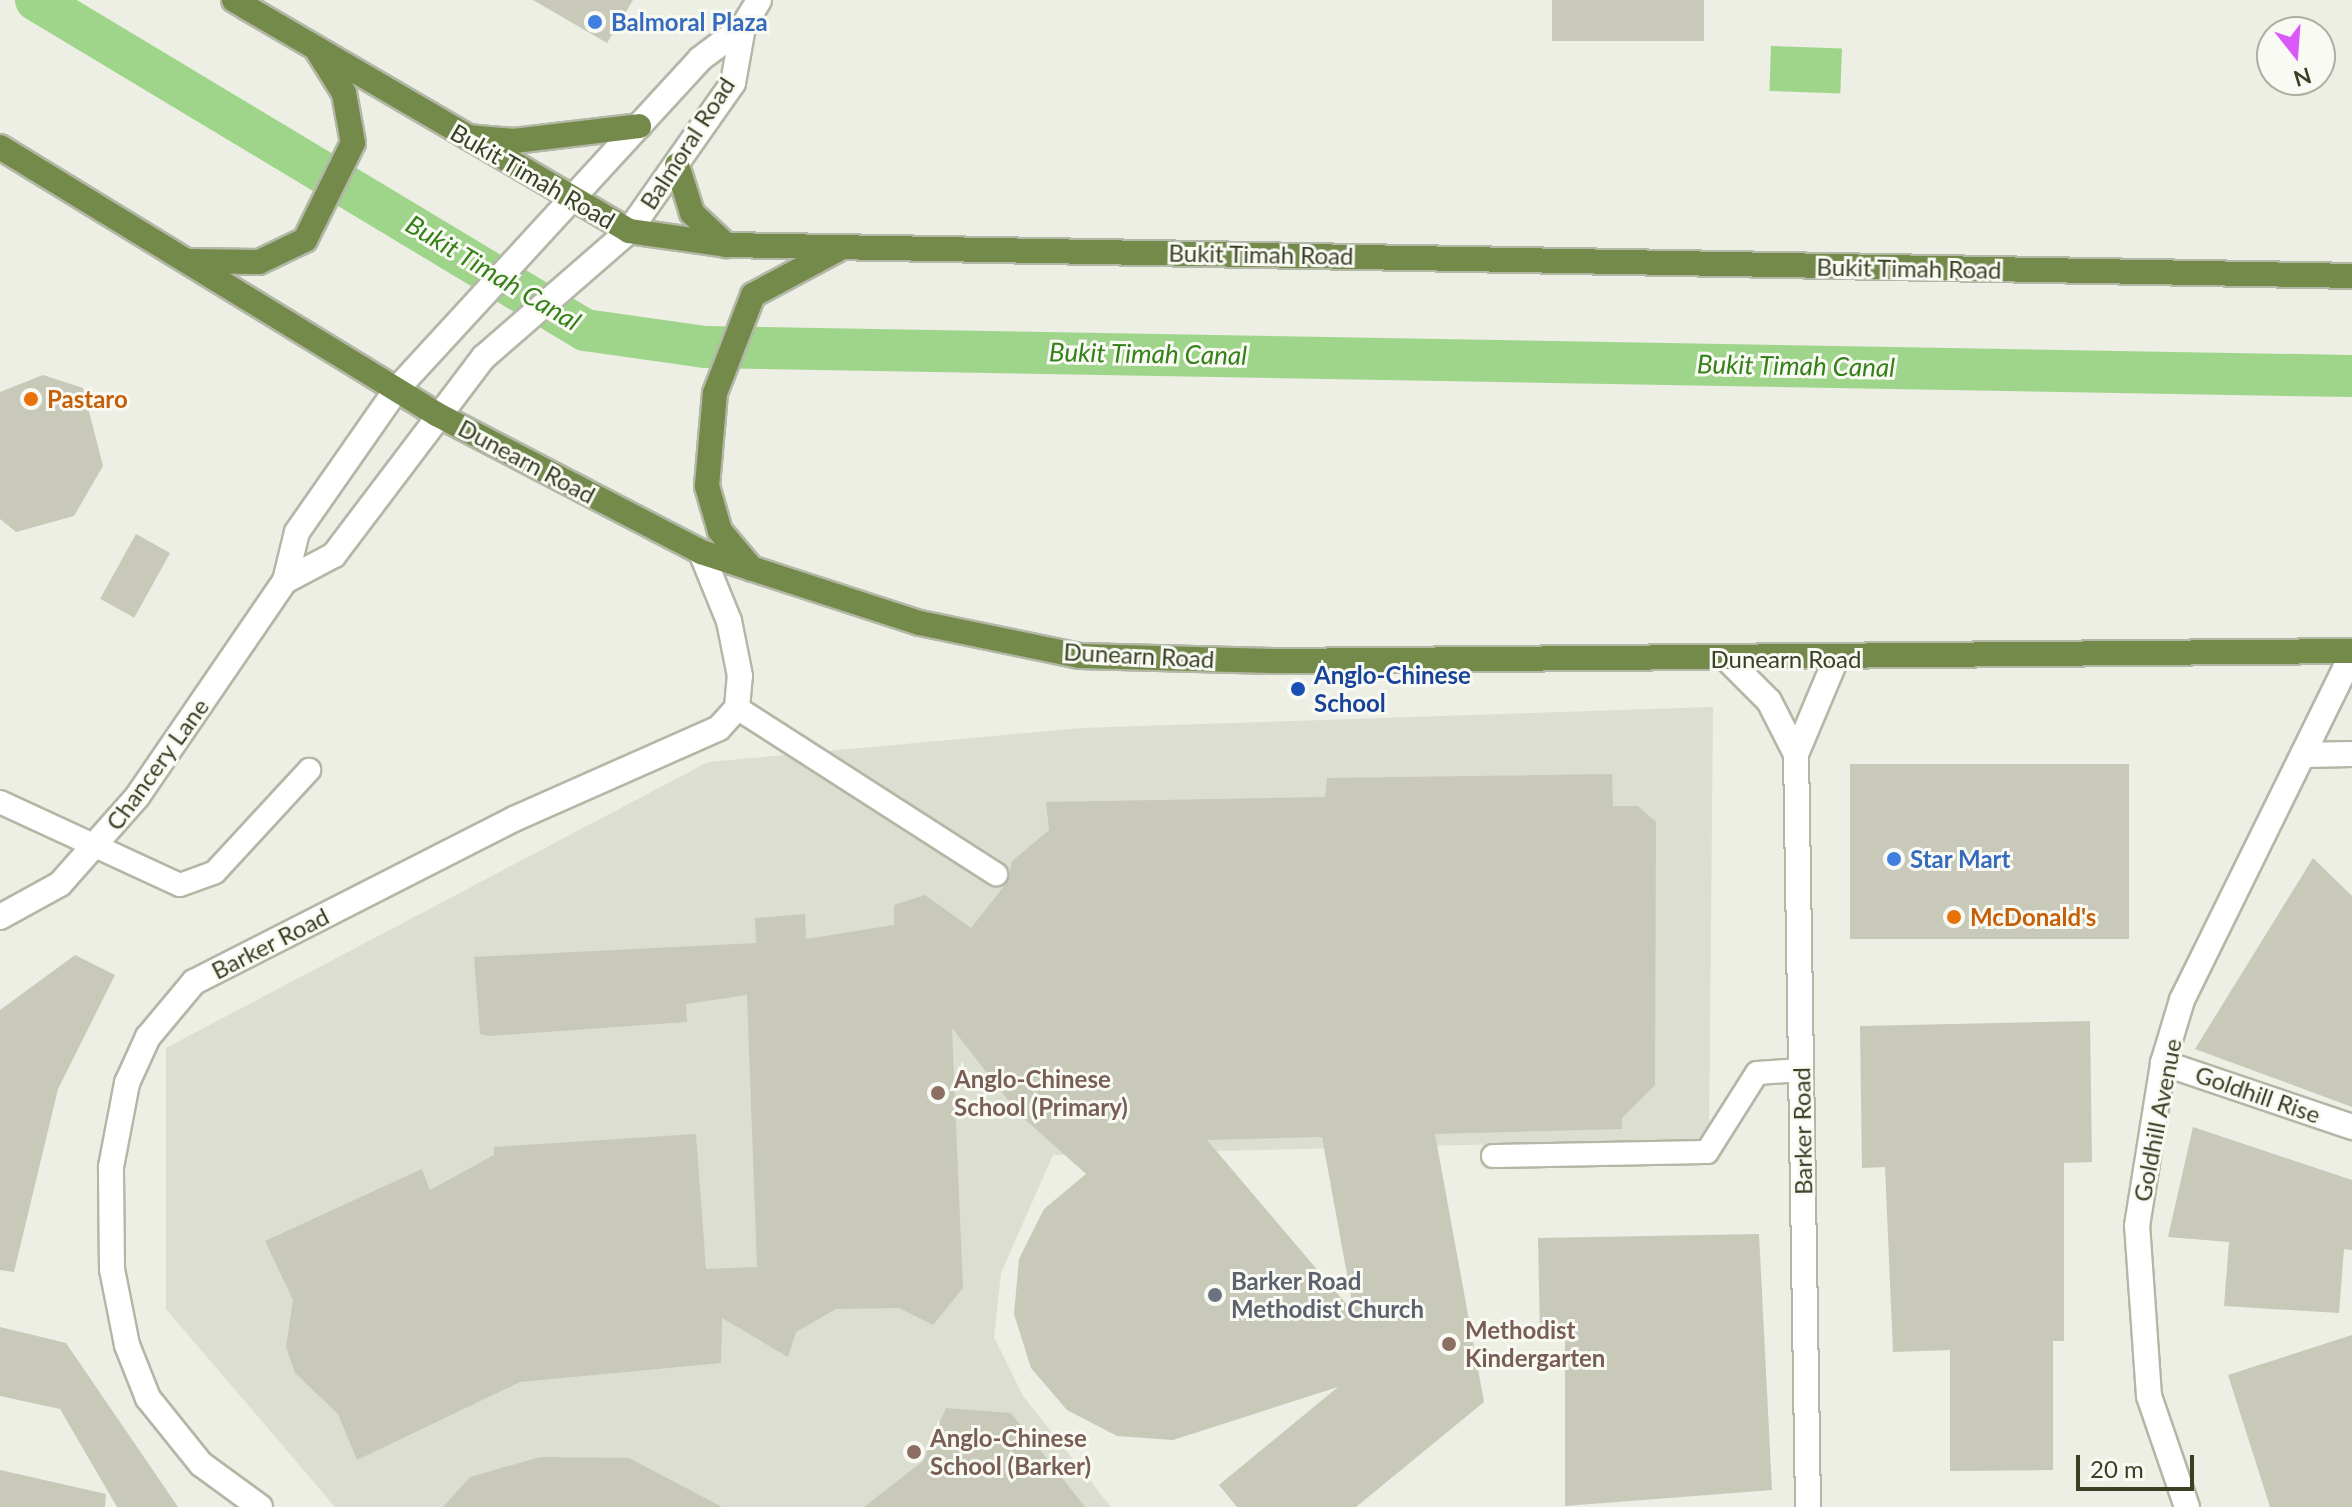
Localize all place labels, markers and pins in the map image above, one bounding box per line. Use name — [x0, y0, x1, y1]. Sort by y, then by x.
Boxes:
place label: Balmoral Plaza — [611, 8, 768, 36]
marker: Balmoral Plaza — [586, 13, 604, 31]
place label: Pastaro — [47, 385, 128, 413]
marker: Pastaro — [22, 390, 40, 408]
place label: Anglo-Chinese School — [1314, 661, 1471, 717]
marker: Anglo-Chinese School — [1289, 680, 1307, 698]
place label: Star Mart — [1910, 845, 2011, 873]
marker: Star Mart — [1885, 850, 1903, 868]
place label: McDonald's — [1970, 903, 2096, 931]
marker: McDonald's — [1945, 908, 1963, 926]
place label: Anglo-Chinese School (Primary) — [954, 1065, 1128, 1121]
marker: Anglo-Chinese School (Primary) — [929, 1084, 947, 1102]
place label: Barker Road Methodist Church — [1231, 1267, 1424, 1323]
marker: Barker Road Methodist Church — [1206, 1286, 1224, 1304]
place label: Methodist Kindergarten — [1465, 1316, 1605, 1372]
marker: Methodist Kindergarten — [1440, 1335, 1458, 1353]
place label: Anglo-Chinese School (Barker) — [930, 1424, 1091, 1480]
marker: Anglo-Chinese School (Barker) — [905, 1443, 923, 1461]

